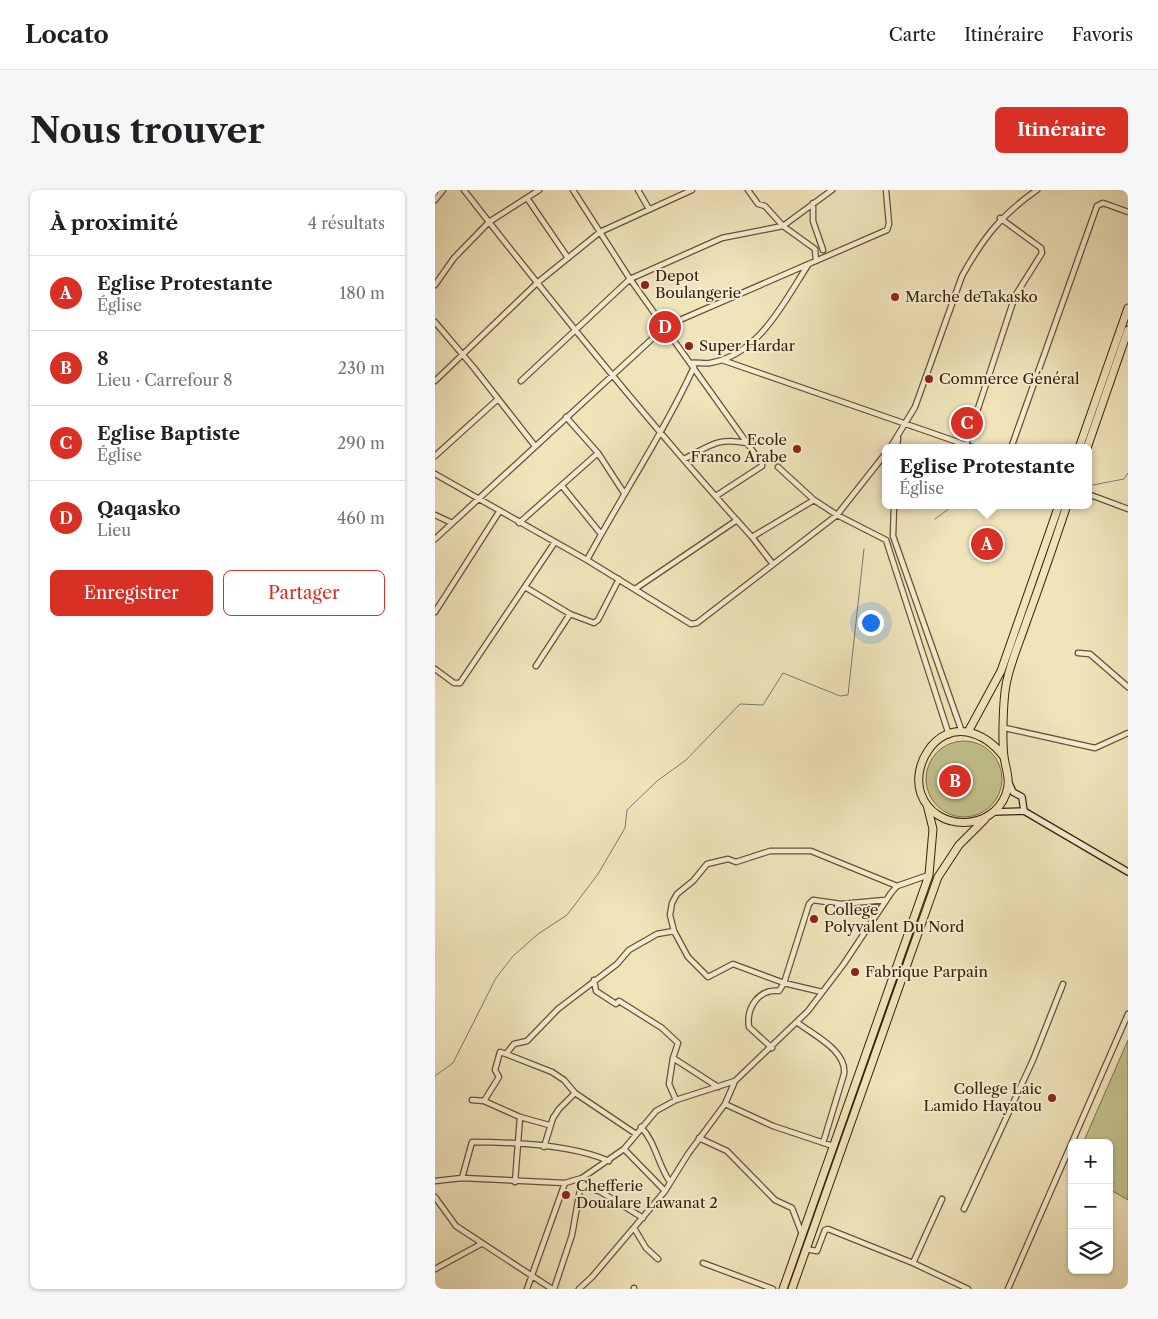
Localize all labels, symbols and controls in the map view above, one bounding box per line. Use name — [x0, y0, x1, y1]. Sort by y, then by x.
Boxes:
text: Locato — [25, 20, 109, 49]
text: Carte — [889, 24, 936, 46]
text: Itinéraire — [964, 24, 1044, 46]
text: Favoris — [1072, 24, 1133, 46]
button: Itinéraire — [995, 107, 1128, 153]
text: Nous trouver — [30, 109, 265, 152]
text: À proximité — [50, 210, 178, 235]
text: 4 résultats — [308, 213, 385, 233]
place label: Depot Boulangerie — [655, 266, 741, 302]
text: Eglise Protestante — [97, 272, 273, 295]
marker: Depot Boulangerie — [639, 279, 651, 291]
text: A — [60, 283, 72, 303]
text: 180 m — [339, 283, 385, 303]
place label: Marche deTakasko — [905, 287, 1038, 306]
marker: Marche deTakasko — [889, 291, 901, 303]
text: Église — [97, 295, 142, 315]
pin: D — [649, 308, 681, 346]
place label: Super Hardar — [699, 336, 796, 355]
marker: Super Hardar — [683, 340, 695, 352]
text: 8 — [97, 347, 109, 370]
text: B — [60, 358, 72, 378]
text: 230 m — [338, 358, 385, 378]
place label: Commerce Général — [939, 369, 1080, 388]
text: Lieu · Carrefour 8 — [97, 370, 233, 390]
marker: Commerce Général — [923, 373, 935, 385]
pin: C — [951, 404, 983, 442]
text: Eglise Baptiste — [97, 422, 240, 445]
place label: Ecole Franco Arabe — [691, 430, 787, 466]
text: C — [60, 433, 72, 453]
text: 290 m — [337, 433, 385, 453]
marker: Ecole Franco Arabe — [791, 443, 803, 455]
popup — [882, 444, 1092, 509]
text: Église — [97, 445, 142, 465]
text: Eglise Protestante — [899, 455, 1075, 478]
text: Église — [899, 478, 944, 498]
text: Qaqasko — [97, 497, 181, 520]
text: D — [59, 508, 73, 528]
text: 460 m — [337, 508, 385, 528]
text: Lieu — [97, 520, 131, 540]
pin: A — [971, 525, 1003, 563]
button: Enregistrer — [50, 570, 213, 616]
button: Partager — [223, 570, 385, 616]
your location — [858, 610, 884, 636]
pin: B — [939, 762, 971, 800]
place label: College Polyvalent Du Nord — [824, 900, 964, 936]
marker: College Polyvalent Du Nord — [808, 913, 820, 925]
place label: Fabrique Parpain — [865, 962, 988, 981]
marker: Fabrique Parpain — [849, 966, 861, 978]
place label: College Laic Lamido Hayatou — [924, 1079, 1042, 1115]
marker: College Laic Lamido Hayatou — [1046, 1092, 1058, 1104]
map controls — [1068, 1139, 1113, 1274]
button: + — [1068, 1139, 1113, 1184]
place label: Chefferie Doualare Lawanat 2 — [576, 1176, 718, 1212]
button: − — [1068, 1184, 1113, 1229]
marker: Chefferie Doualare Lawanat 2 — [560, 1189, 572, 1201]
button: layers — [1068, 1229, 1113, 1274]

